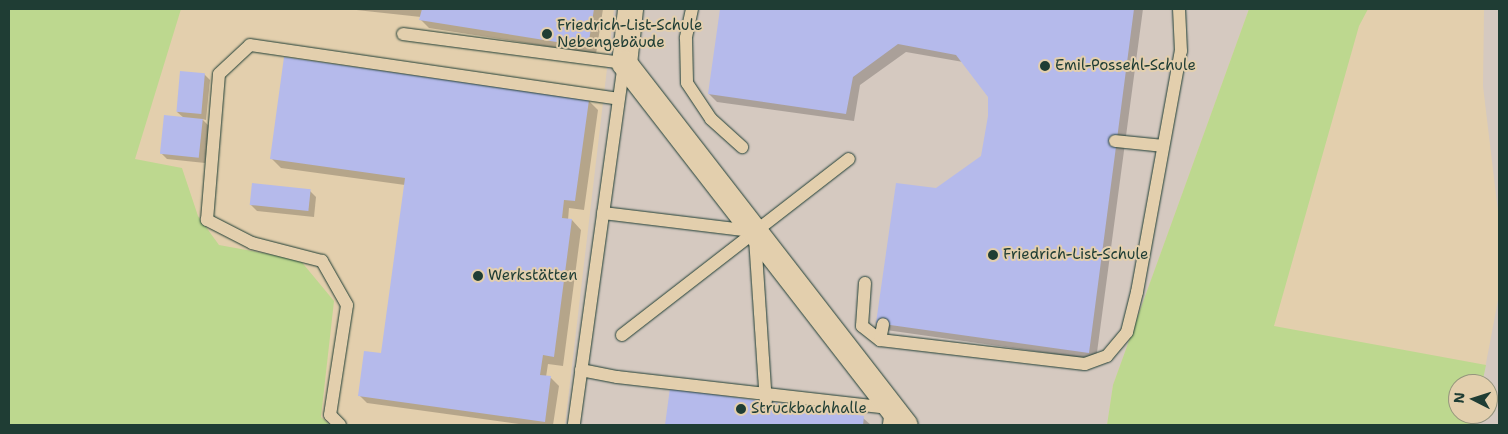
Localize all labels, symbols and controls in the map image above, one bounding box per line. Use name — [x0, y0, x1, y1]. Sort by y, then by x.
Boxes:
place label: Friedrich-List-Schule Nebengebäude — [557, 16, 702, 51]
marker: Friedrich-List-Schule Nebengebäude — [541, 28, 553, 40]
place label: Emil-Possehl-Schule — [1055, 57, 1196, 75]
marker: Emil-Possehl-Schule — [1039, 60, 1051, 72]
place label: Friedrich-List-Schule — [1003, 246, 1148, 264]
marker: Friedrich-List-Schule — [987, 249, 999, 261]
place label: Werkstätten — [488, 267, 577, 285]
marker: Werkstätten — [472, 270, 484, 282]
north arrow — [1448, 374, 1498, 424]
text: N — [1450, 391, 1469, 404]
place label: Struckbachhalle — [751, 400, 867, 418]
marker: Struckbachhalle — [735, 403, 747, 415]

